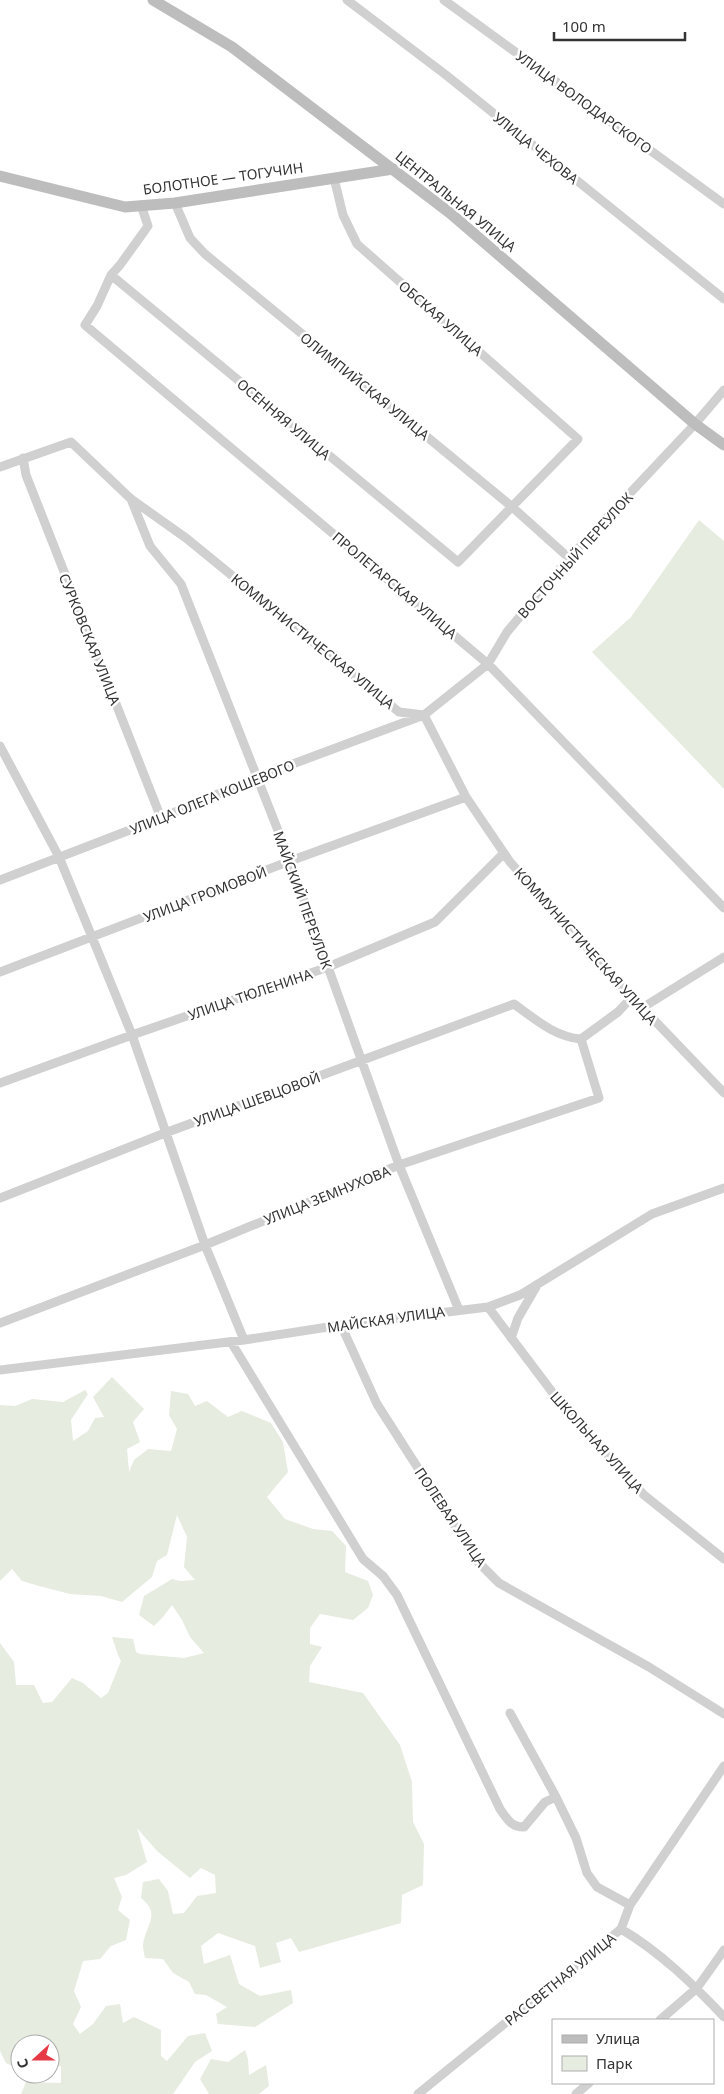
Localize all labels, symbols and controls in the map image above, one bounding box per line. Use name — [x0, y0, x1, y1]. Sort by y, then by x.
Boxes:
scale bar — [554, 10, 685, 42]
text: 100 m — [562, 16, 606, 36]
street label: УЛИЦА ВОЛОДАРСКОГО — [512, 46, 656, 158]
street label: УЛИЦА ЧЕХОВА — [489, 108, 583, 188]
street label: ЦЕНТРАЛЬНАЯ УЛИЦА — [392, 146, 520, 256]
street label: БОЛОТНОЕ — ТОГУЧИН — [142, 157, 304, 199]
street label: ОБСКАЯ УЛИЦА — [395, 276, 487, 360]
street label: ОЛИМПИЙСКАЯ УЛИЦА — [296, 328, 434, 444]
street label: ОСЕННЯЯ УЛИЦА — [233, 374, 335, 464]
street label: ВОСТОЧНЫЙ ПЕРЕУЛОК — [513, 488, 637, 622]
street label: ПРОЛЕТАРСКАЯ УЛИЦА — [329, 527, 461, 643]
street label: КОММУНИСТИЧЕСКАЯ УЛИЦА — [227, 569, 399, 713]
street label: СУРКОВСКАЯ УЛИЦА — [55, 570, 125, 708]
street label: УЛИЦА ОЛЕГА КОШЕВОГО — [127, 755, 297, 839]
street label: МАЙСКИЙ ПЕРЕУЛОК — [269, 828, 337, 972]
street label: УЛИЦА ГРОМОВОЙ — [141, 862, 269, 926]
street label: КОММУНИСТИЧЕСКАЯ УЛИЦА — [510, 864, 662, 1029]
street label: УЛИЦА ТЮЛЕНИНА — [185, 964, 315, 1024]
street label: УЛИЦА ШЕВЦОВОЙ — [191, 1067, 323, 1131]
street label: УЛИЦА ЗЕМНУХОВА — [261, 1161, 393, 1229]
street label: МАЙСКАЯ УЛИЦА — [326, 1301, 446, 1337]
street label: ШКОЛЬНАЯ УЛИЦА — [546, 1387, 648, 1497]
street label: ПОЛЕВАЯ УЛИЦА — [411, 1464, 491, 1570]
street label: РАССВЕТНАЯ УЛИЦА — [501, 1928, 620, 2030]
legend — [552, 2019, 714, 2084]
text: Улица — [596, 2028, 640, 2048]
north arrow — [10, 2034, 60, 2084]
text: Парк — [596, 2053, 632, 2073]
text: С — [12, 2056, 33, 2071]

